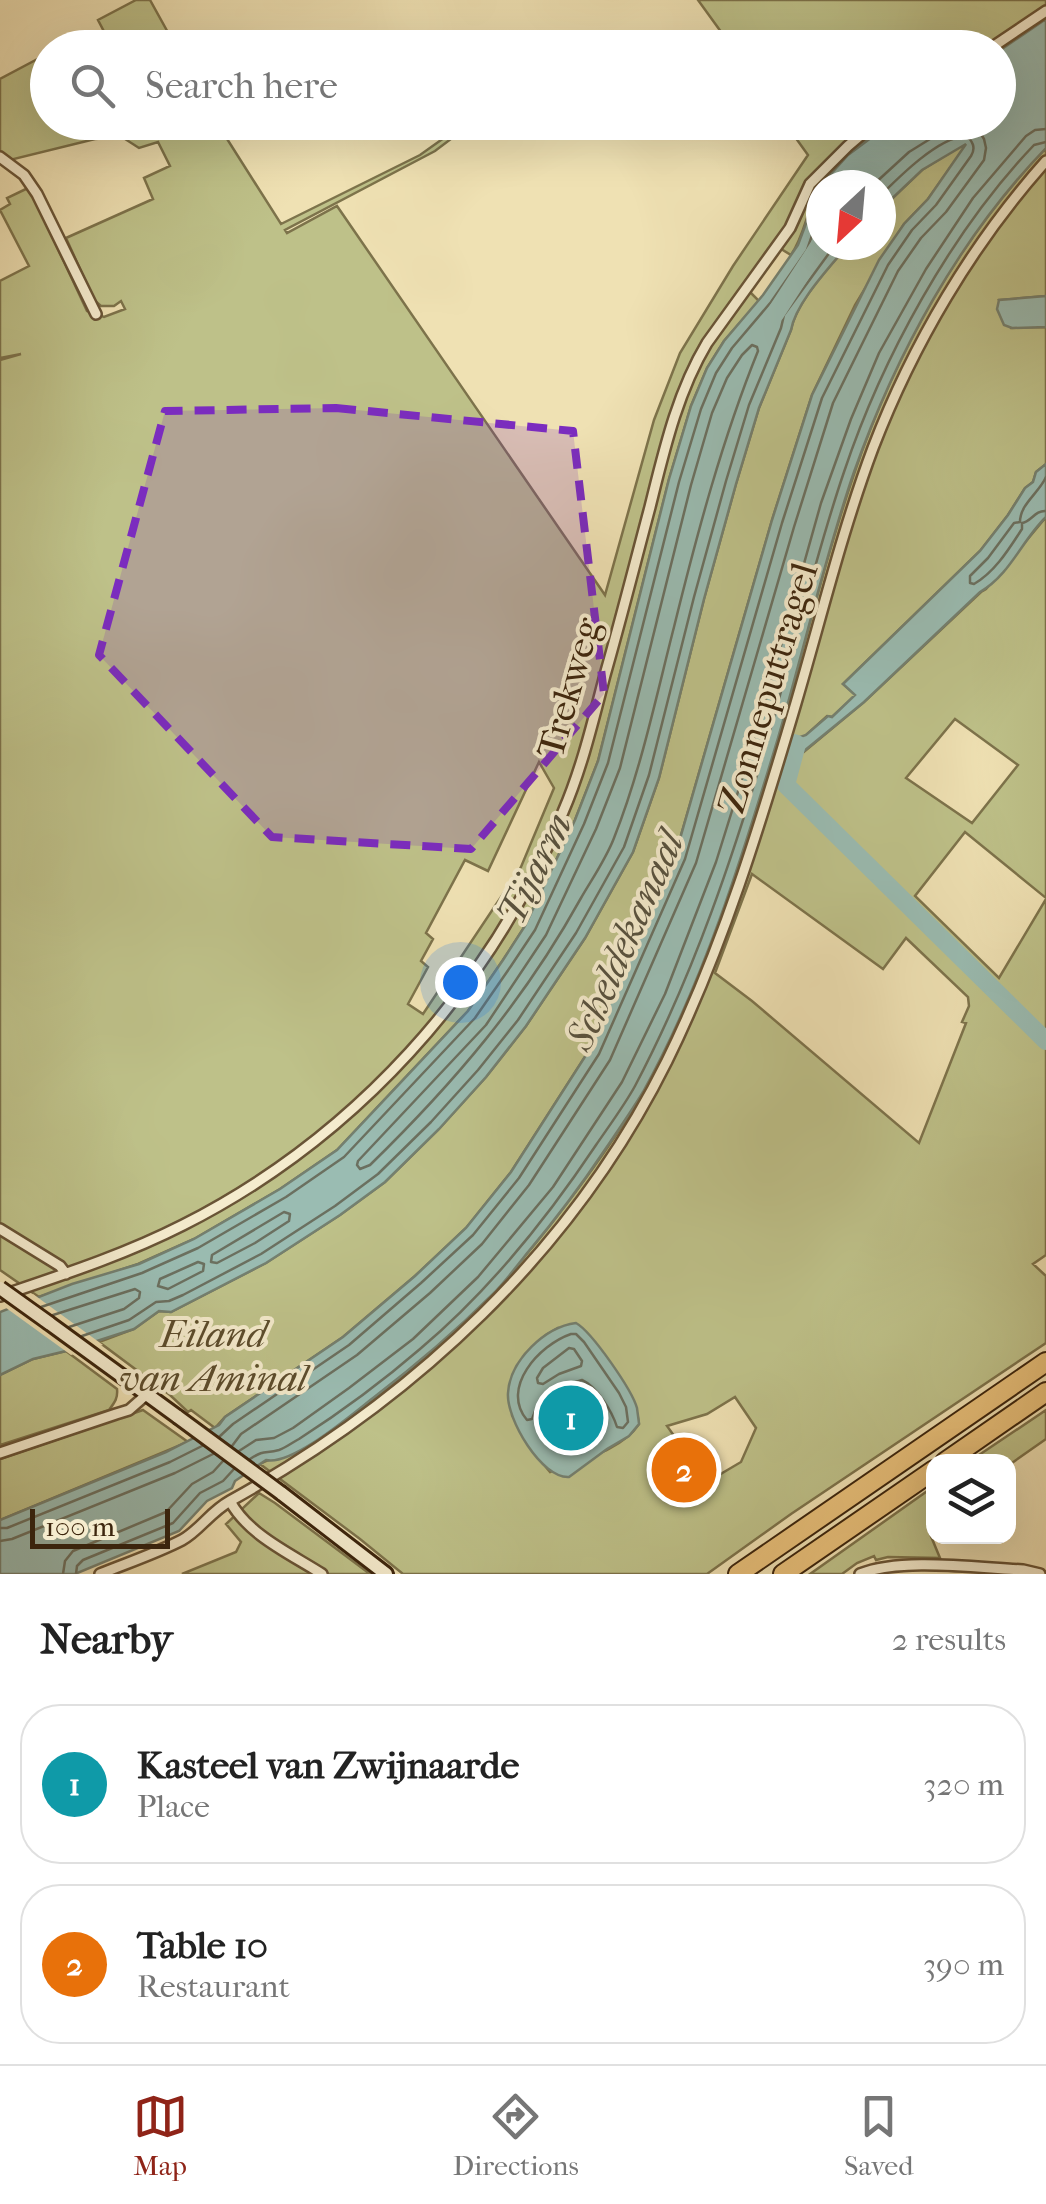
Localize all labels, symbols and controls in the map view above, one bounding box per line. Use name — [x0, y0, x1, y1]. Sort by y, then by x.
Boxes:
search box — [30, 30, 1016, 140]
icon: search — [65, 58, 120, 113]
text: Search here — [145, 63, 338, 108]
north arrow — [806, 170, 896, 260]
street label: Zonneputtragel — [709, 557, 827, 819]
street label: Trekweg — [528, 612, 611, 763]
water label: Tijarm — [488, 805, 582, 933]
water label: Scheldekanaal — [556, 821, 695, 1058]
your location — [435, 957, 486, 1008]
park label: Eiland van Aminal — [119, 1312, 311, 1401]
pin: 1 — [538, 1380, 604, 1456]
pin: 2 — [652, 1432, 716, 1508]
map controls — [926, 1454, 1016, 1544]
button: layers — [926, 1454, 1016, 1544]
scale bar — [30, 1504, 170, 1548]
text: 100 m — [45, 1510, 115, 1543]
text: Nearby — [40, 1615, 172, 1664]
text: 2 results — [892, 1621, 1006, 1658]
text: Kasteel van Zwijnaarde — [137, 1743, 519, 1788]
text: 1 — [69, 1766, 80, 1803]
text: 320 m — [923, 1766, 1004, 1803]
text: Place — [137, 1788, 210, 1825]
text: Table 10 — [137, 1923, 268, 1968]
text: 2 — [66, 1946, 83, 1983]
text: 390 m — [923, 1946, 1004, 1983]
text: Restaurant — [137, 1968, 290, 2005]
tab: Map — [133, 2089, 188, 2182]
tab: Directions — [453, 2089, 579, 2182]
tab: Saved — [844, 2089, 913, 2182]

